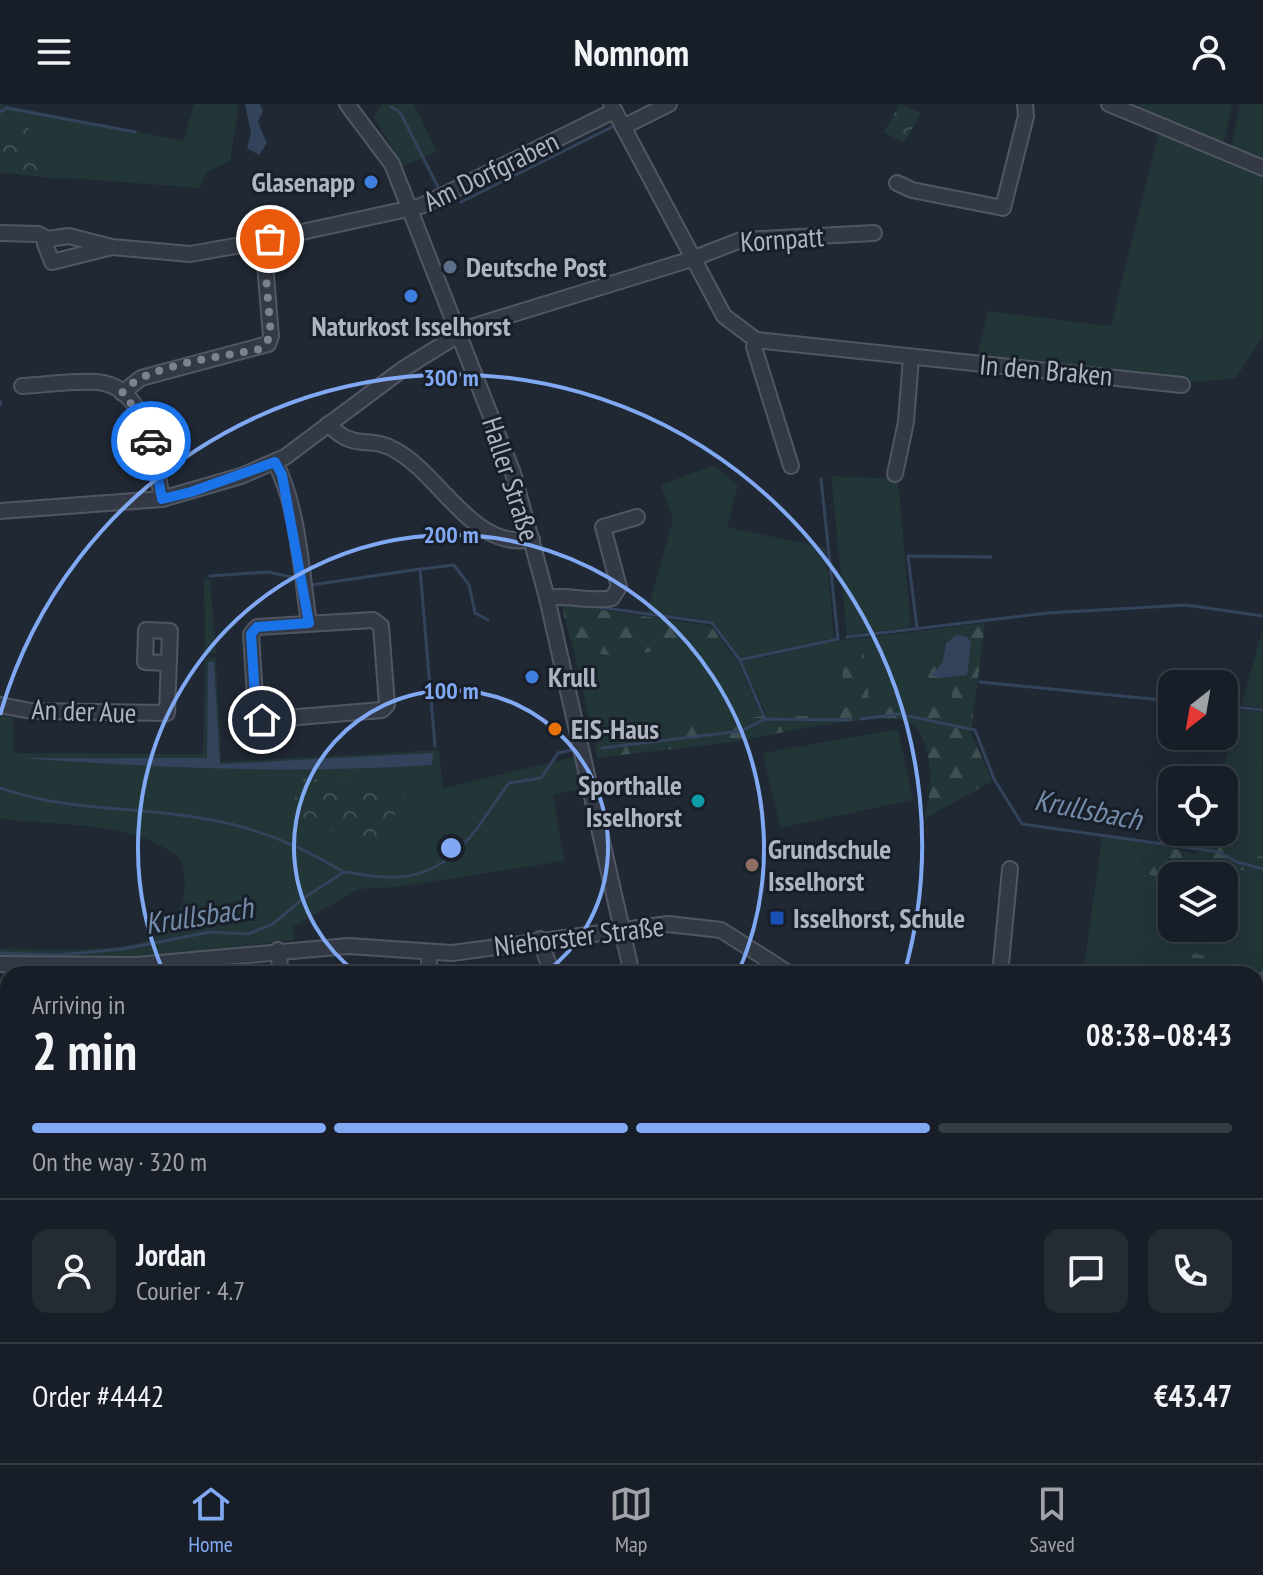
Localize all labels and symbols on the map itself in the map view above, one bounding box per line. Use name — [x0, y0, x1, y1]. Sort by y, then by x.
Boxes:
street label: Am Dorfgraben — [417, 122, 564, 219]
place label: Glasenapp — [252, 163, 355, 200]
marker: Glasenapp — [362, 173, 380, 191]
pin — [236, 205, 304, 273]
street label: Kornpatt — [739, 217, 825, 260]
place label: Deutsche Post — [466, 248, 606, 285]
marker: Deutsche Post — [441, 258, 459, 276]
marker: Naturkost Isselhorst — [402, 287, 420, 305]
place label: Naturkost Isselhorst — [311, 307, 511, 344]
street label: In den Braken — [978, 345, 1114, 394]
text: 300 m — [423, 362, 479, 393]
courier — [111, 401, 191, 481]
street label: Haller Straße — [474, 412, 549, 546]
text: 200 m — [423, 519, 479, 550]
place label: Krull — [548, 658, 597, 695]
marker: Krull — [523, 668, 541, 686]
north arrow — [1158, 670, 1238, 750]
text: 100 m — [423, 675, 479, 706]
pin — [228, 686, 296, 754]
street label: An der Aue — [31, 690, 137, 731]
place label: EIS-Haus — [571, 710, 659, 747]
marker: EIS-Haus — [546, 720, 564, 738]
place label: Sporthalle Isselhorst — [578, 766, 682, 835]
water label: Krullsbach — [1031, 779, 1147, 838]
marker: Sporthalle Isselhorst — [689, 792, 707, 810]
place label: Grundschule Isselhorst — [768, 830, 891, 899]
centre of rings — [437, 834, 465, 862]
marker: Grundschule Isselhorst — [743, 856, 761, 874]
water label: Krullsbach — [142, 886, 257, 942]
place label: Isselhorst, Schule — [793, 899, 965, 936]
street label: Niehorster Straße — [492, 907, 666, 964]
marker: Isselhorst, Schule — [768, 909, 786, 927]

